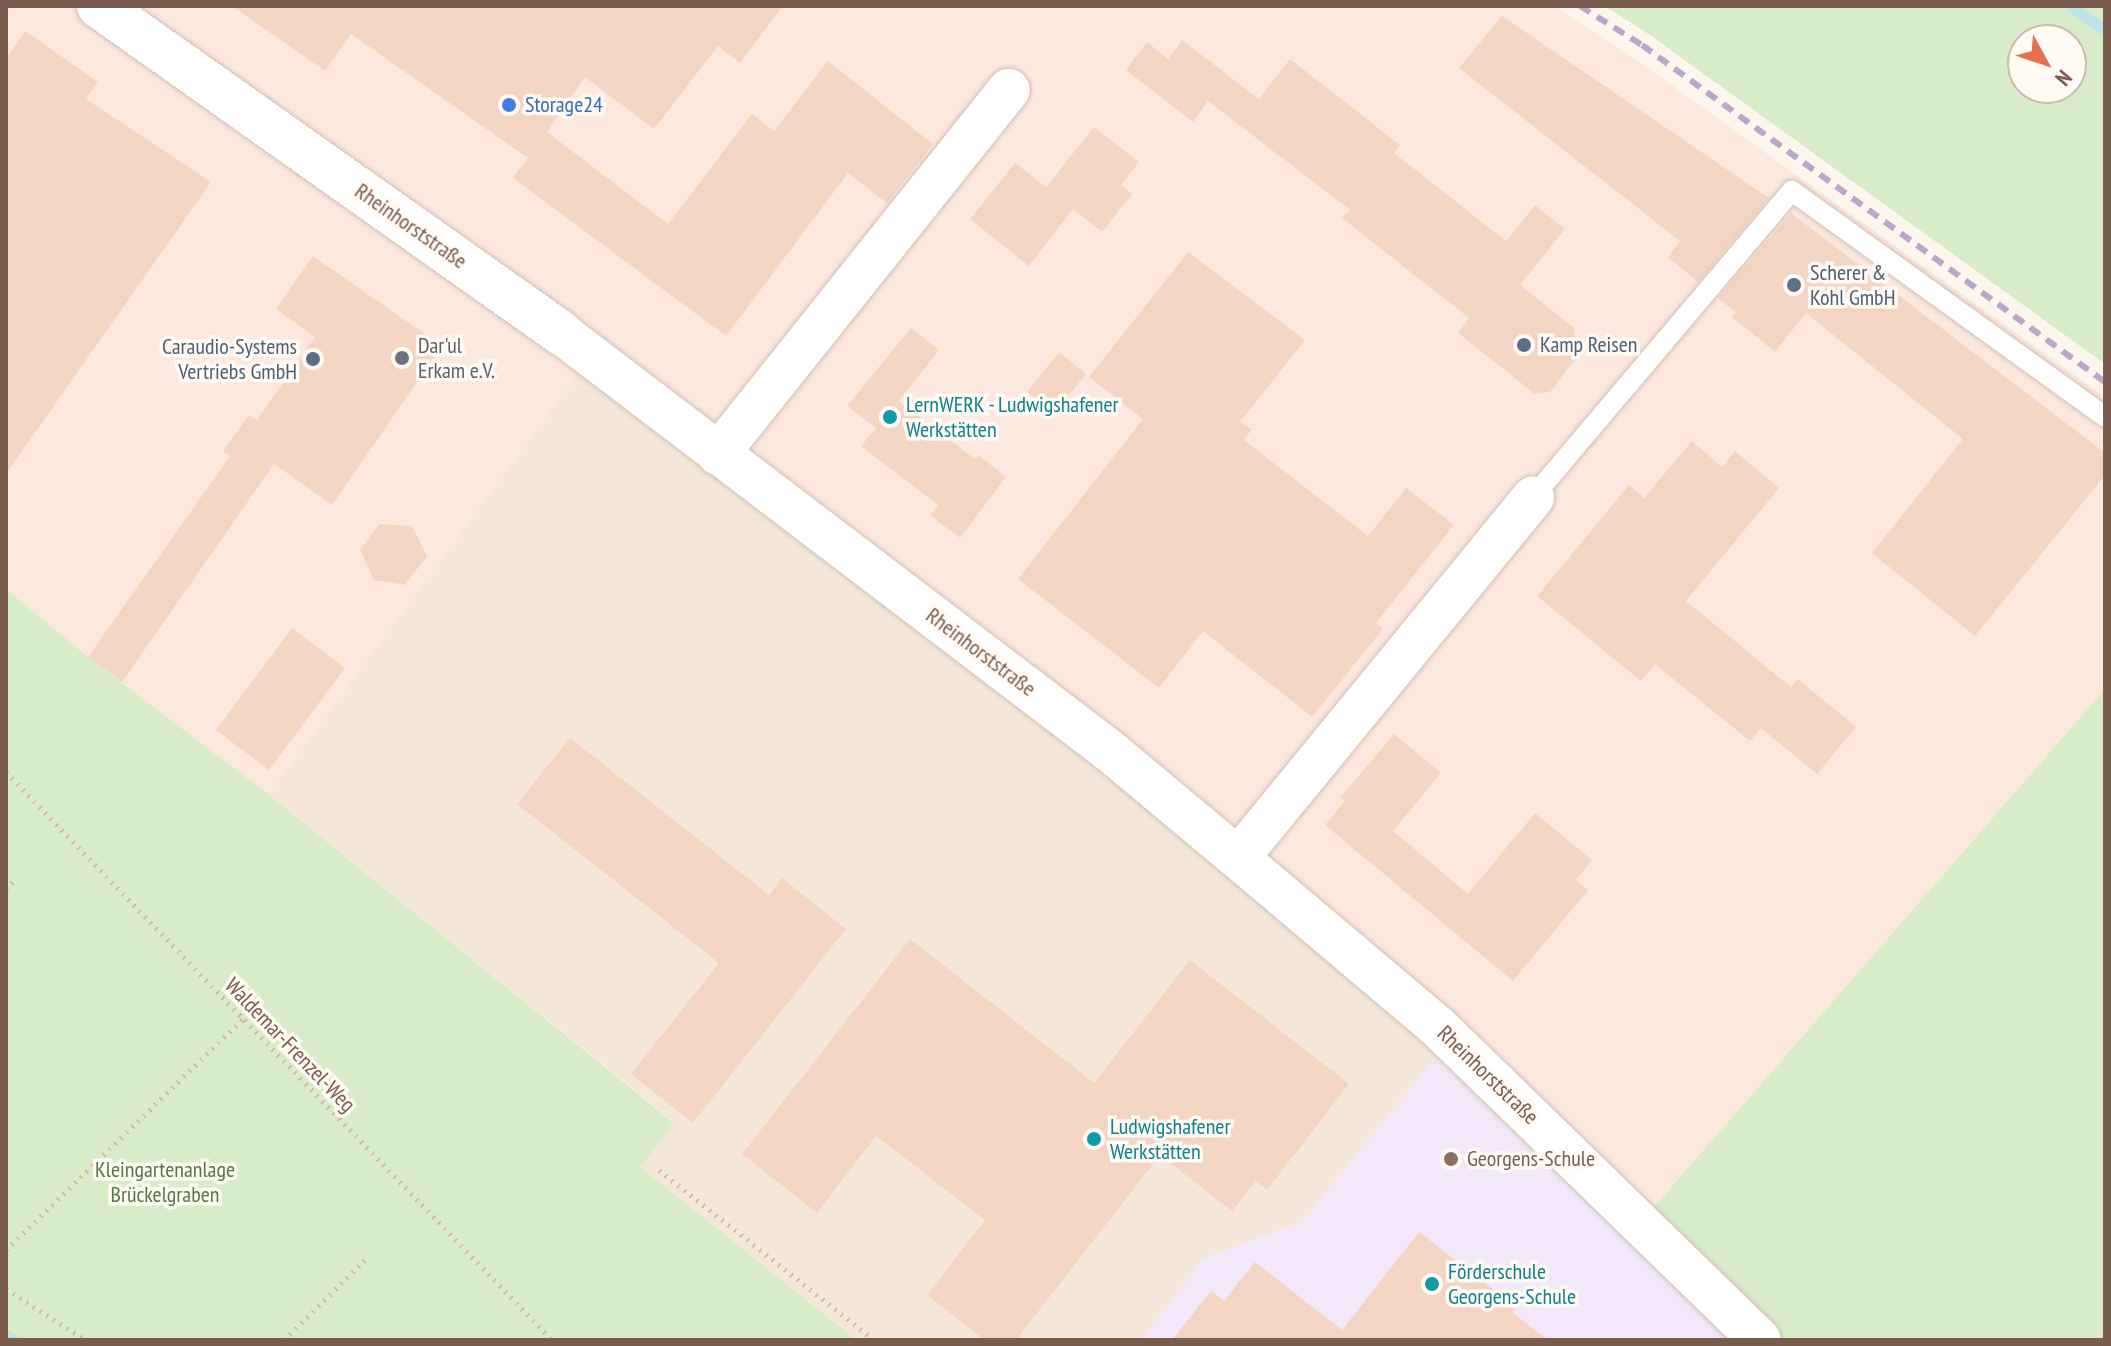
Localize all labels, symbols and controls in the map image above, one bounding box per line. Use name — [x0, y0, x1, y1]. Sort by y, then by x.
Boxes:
north arrow — [2007, 24, 2087, 104]
text: N — [2049, 65, 2078, 92]
place label: Storage24 — [525, 92, 603, 118]
marker: Storage24 — [500, 96, 518, 114]
street label: Rheinhorststraße — [350, 178, 472, 274]
place label: Scherer & Kohl GmbH — [1810, 259, 1895, 310]
marker: Scherer & Kohl GmbH — [1785, 276, 1803, 294]
place label: Dar'ul Erkam e.V. — [418, 332, 495, 384]
place label: Kamp Reisen — [1540, 332, 1637, 358]
place label: Caraudio-Systems Vertriebs GmbH — [162, 333, 297, 384]
marker: Kamp Reisen — [1515, 336, 1533, 354]
marker: Dar'ul Erkam e.V. — [393, 349, 411, 367]
marker: Caraudio-Systems Vertriebs GmbH — [304, 350, 322, 368]
place label: LernWERK - Ludwigshafener Werkstätten — [906, 391, 1121, 442]
marker: LernWERK - Ludwigshafener Werkstätten — [881, 408, 899, 426]
street label: Rheinhorststraße — [921, 602, 1041, 702]
street label: Waldemar-Frenzel-Weg — [219, 972, 361, 1118]
street label: Rheinhorststraße — [1432, 1020, 1544, 1130]
place label: Ludwigshafener Werkstätten — [1110, 1113, 1230, 1164]
marker: Ludwigshafener Werkstätten — [1085, 1130, 1103, 1148]
place label: Georgens-Schule — [1467, 1146, 1595, 1172]
marker: Georgens-Schule — [1442, 1150, 1460, 1168]
park label: Kleingartenanlage Brückelgraben — [95, 1156, 235, 1208]
place label: Förderschule Georgens-Schule — [1448, 1258, 1576, 1310]
marker: Förderschule Georgens-Schule — [1423, 1275, 1441, 1293]

